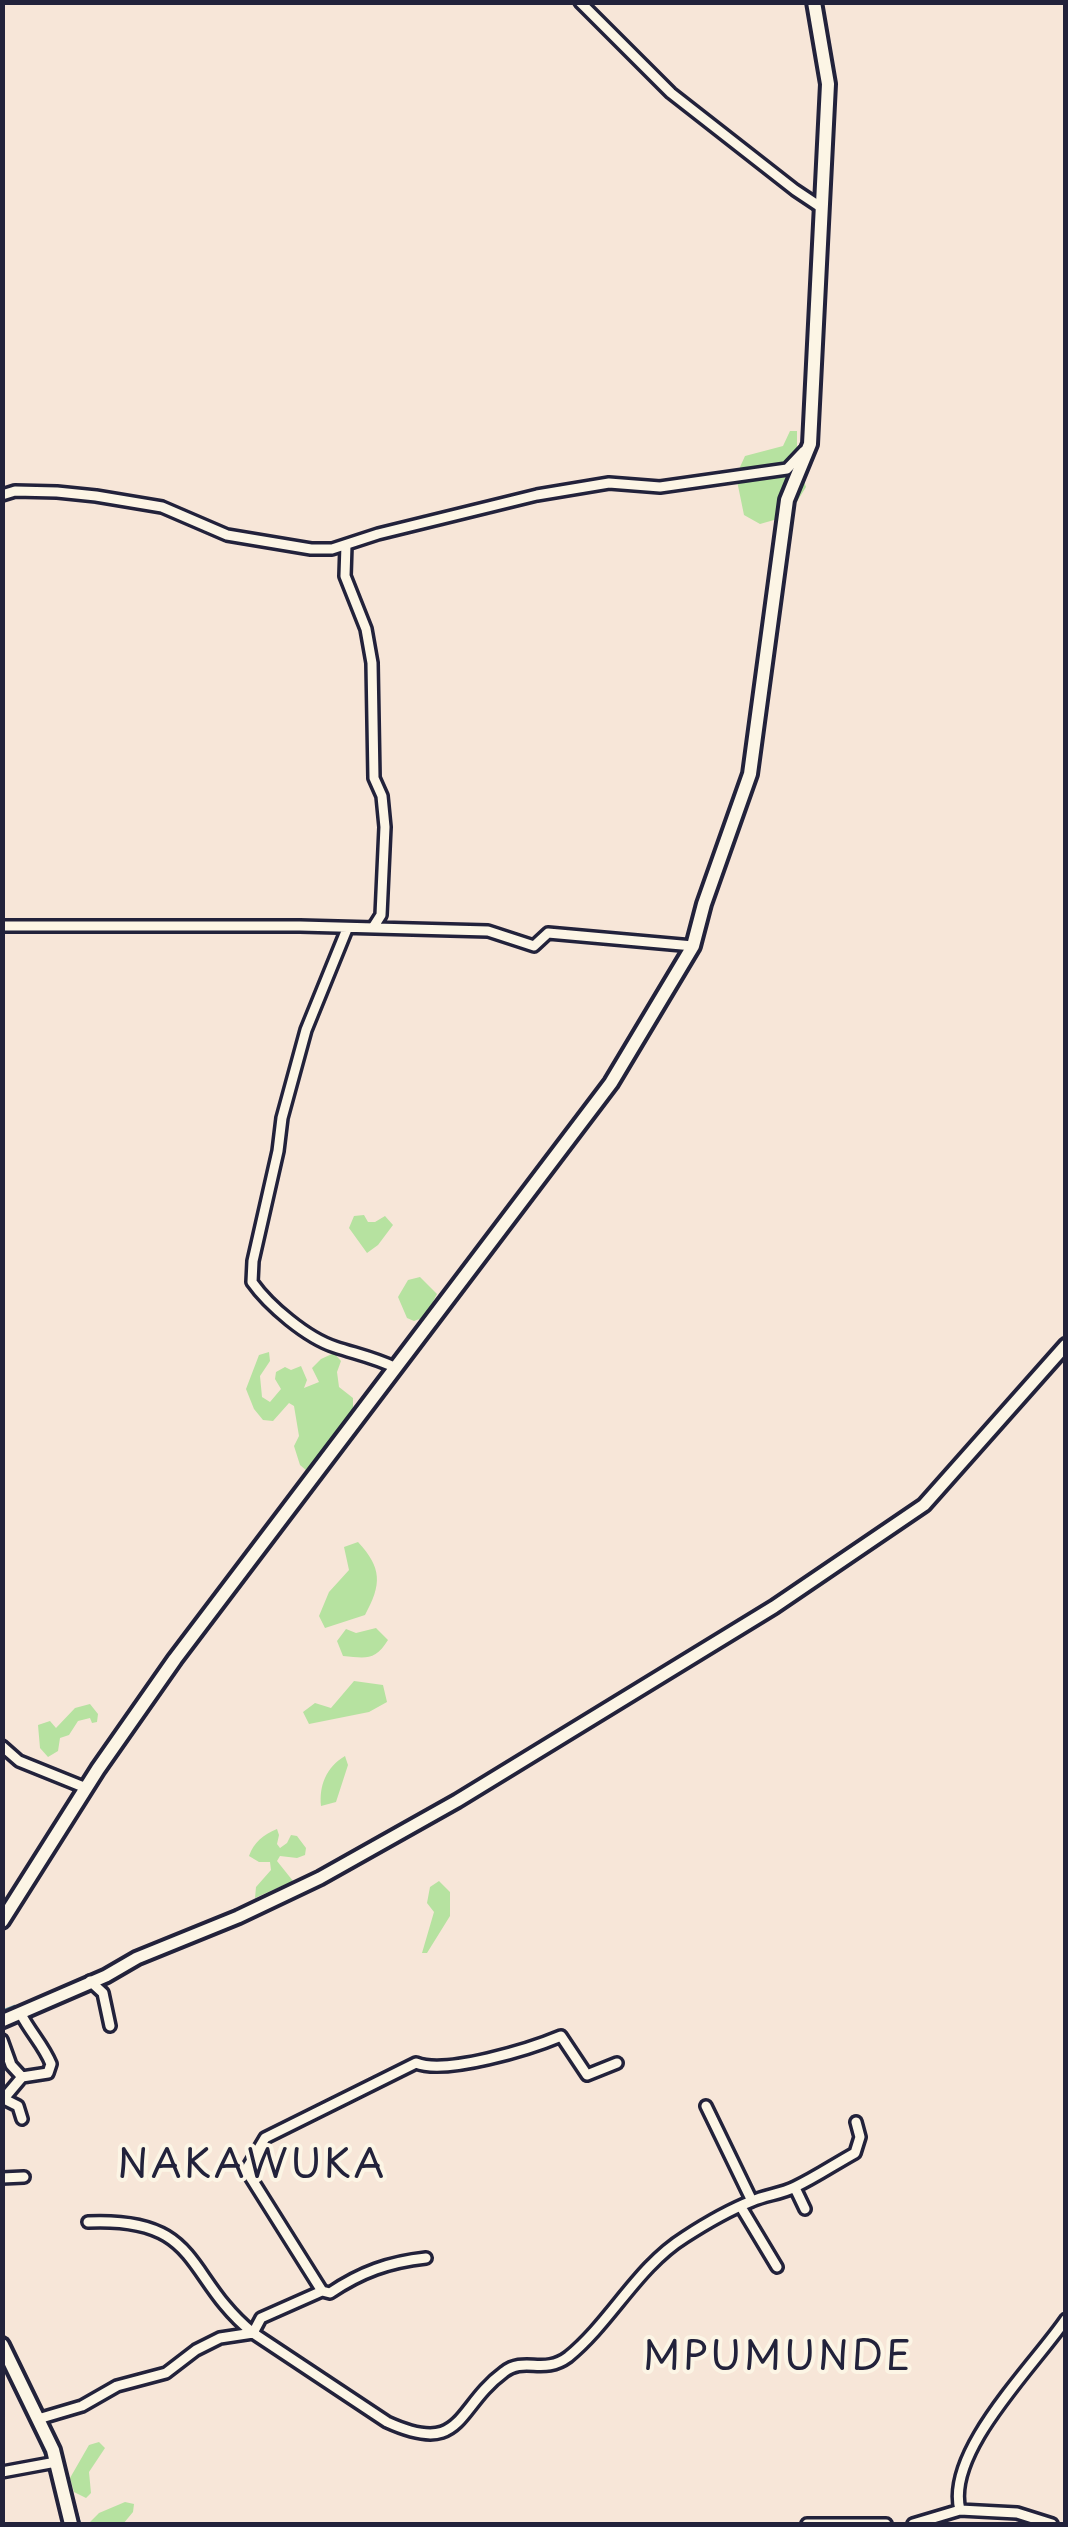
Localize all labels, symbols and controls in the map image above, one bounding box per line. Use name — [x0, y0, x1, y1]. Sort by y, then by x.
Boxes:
district label: NAKAWUKA — [118, 2143, 386, 2191]
district label: MPUMUNDE — [643, 2335, 913, 2383]

